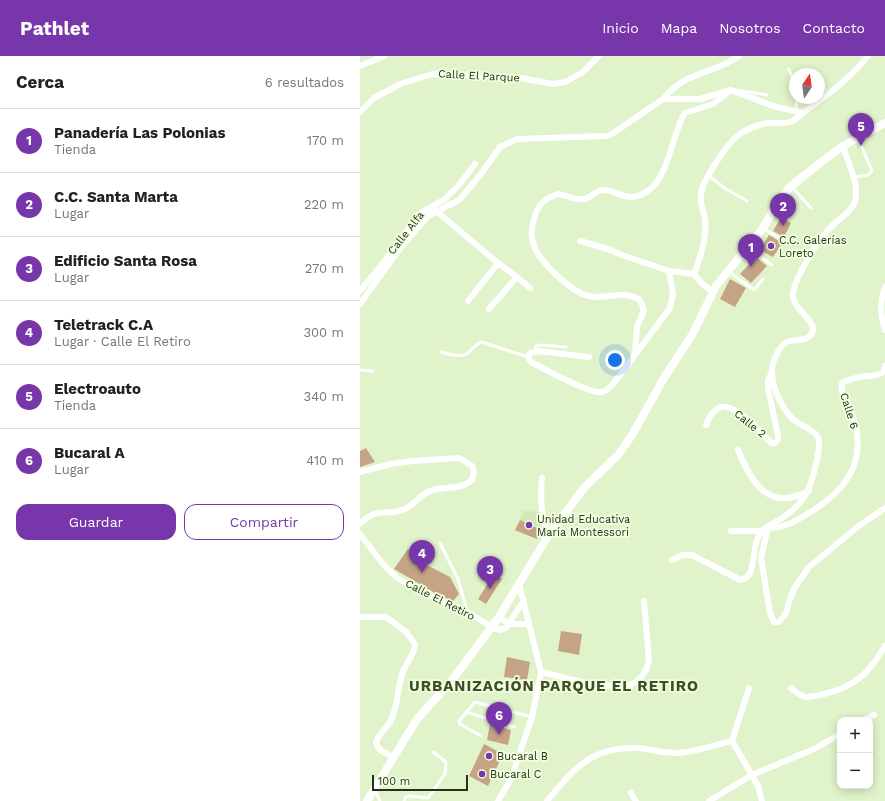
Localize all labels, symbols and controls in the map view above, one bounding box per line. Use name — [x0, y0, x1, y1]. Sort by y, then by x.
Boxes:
text: Pathlet — [20, 17, 89, 40]
text: Inicio — [602, 20, 639, 36]
text: Mapa — [661, 20, 697, 36]
text: Nosotros — [719, 20, 781, 36]
text: Contacto — [803, 20, 865, 36]
street label: Calle El Parque — [438, 67, 520, 85]
north arrow — [789, 68, 825, 104]
text: Cerca — [16, 72, 64, 92]
text: 6 resultados — [265, 75, 344, 90]
pin: 5 — [848, 113, 874, 146]
text: Panadería Las Polonias — [54, 124, 225, 142]
text: 1 — [26, 133, 32, 148]
text: 170 m — [307, 133, 344, 148]
text: Tienda — [54, 142, 96, 157]
text: C.C. Santa Marta — [54, 188, 178, 206]
pin: 2 — [770, 193, 796, 226]
text: 2 — [25, 197, 33, 212]
text: 220 m — [304, 197, 344, 212]
text: Lugar — [54, 206, 89, 221]
street label: Calle Alfa — [385, 209, 427, 257]
pin: 1 — [738, 234, 764, 267]
place label: C.C. Galerías Loreto — [779, 234, 847, 260]
marker: C.C. Galerías Loreto — [766, 241, 776, 251]
text: Edificio Santa Rosa — [54, 252, 197, 270]
text: 3 — [25, 261, 33, 276]
text: 270 m — [305, 261, 344, 276]
text: Lugar — [54, 270, 89, 285]
text: Teletrack C.A — [54, 316, 153, 334]
text: 4 — [25, 325, 33, 340]
text: 300 m — [303, 325, 344, 340]
text: Lugar · Calle El Retiro — [54, 334, 191, 349]
your location — [605, 350, 625, 370]
text: Electroauto — [54, 380, 141, 398]
text: 5 — [25, 389, 33, 404]
text: 340 m — [304, 389, 344, 404]
street label: Calle 6 — [837, 391, 861, 431]
text: Tienda — [54, 398, 96, 413]
street label: Calle 2 — [732, 407, 768, 441]
text: Bucaral A — [54, 444, 125, 462]
text: 6 — [25, 453, 33, 468]
text: 410 m — [306, 453, 344, 468]
text: Lugar — [54, 462, 89, 477]
button: Guardar — [16, 504, 176, 540]
button: Compartir — [184, 504, 344, 540]
place label: Unidad Educativa María Montessori — [537, 513, 630, 539]
marker: Unidad Educativa María Montessori — [524, 520, 534, 530]
pin: 4 — [409, 540, 435, 573]
pin: 3 — [477, 556, 503, 589]
street label: Calle El Retiro — [403, 577, 477, 623]
district label: URBANIZACIÓN PARQUE EL RETIRO — [409, 677, 699, 695]
pin: 6 — [486, 702, 512, 735]
map controls — [837, 717, 873, 789]
button: + — [837, 717, 873, 753]
place label: Bucaral B — [497, 750, 548, 763]
marker: Bucaral B — [484, 751, 494, 761]
button: − — [837, 753, 873, 789]
place label: Bucaral C — [490, 768, 542, 781]
marker: Bucaral C — [477, 769, 487, 779]
scale bar — [372, 773, 468, 792]
text: 100 m — [378, 775, 410, 788]

